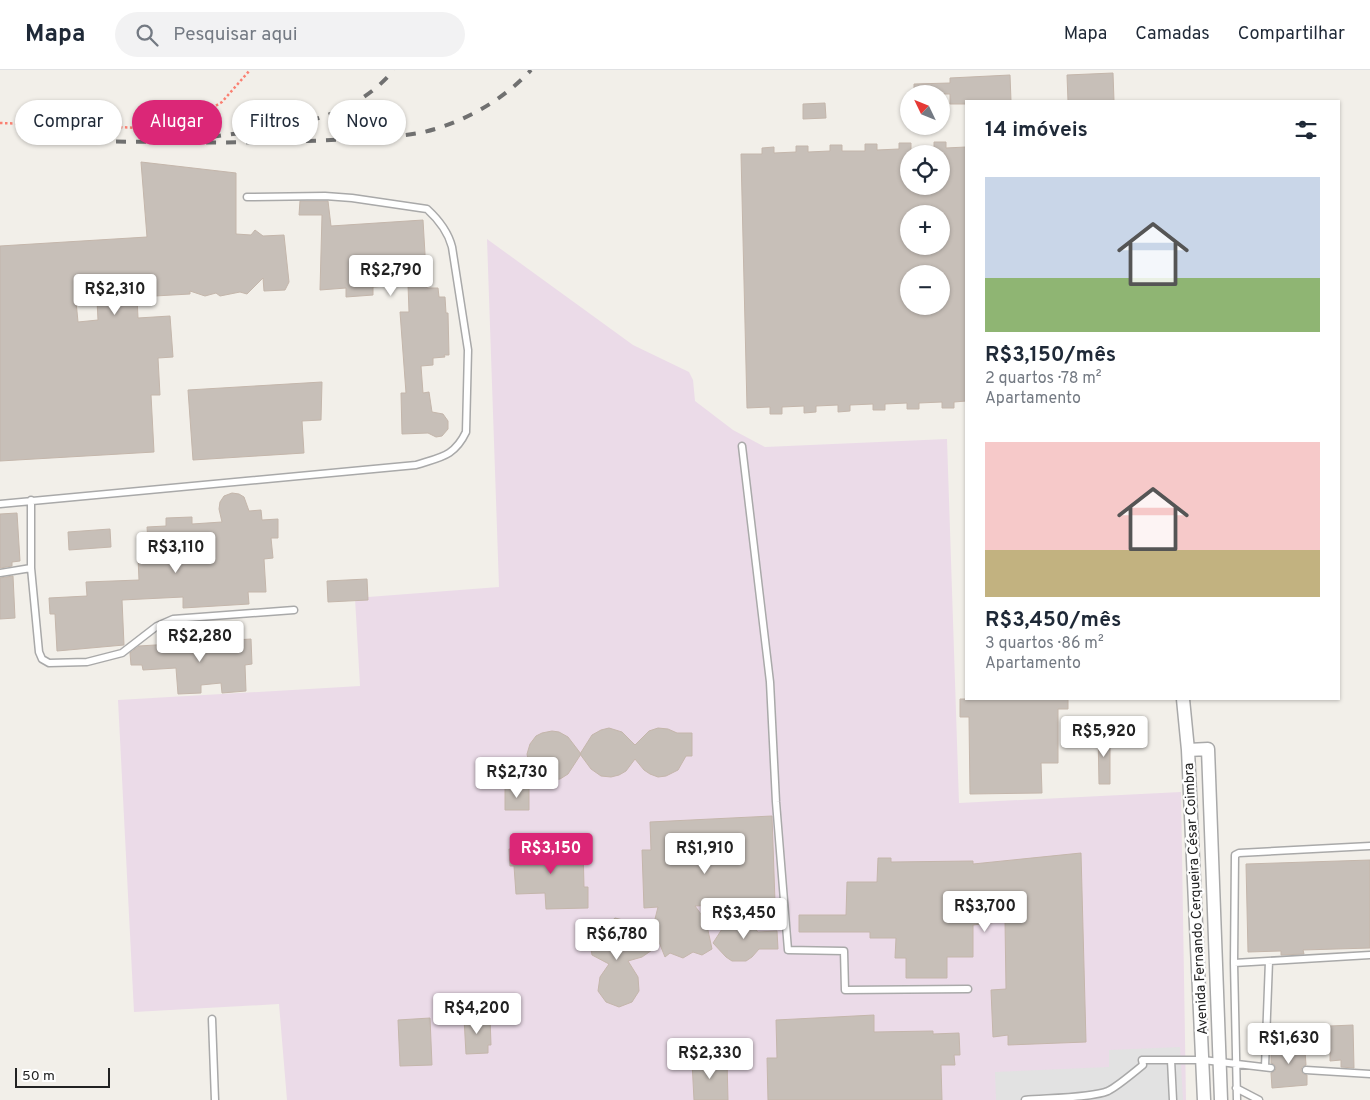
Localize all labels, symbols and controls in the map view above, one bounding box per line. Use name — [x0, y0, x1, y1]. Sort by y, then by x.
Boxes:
search box — [115, 12, 465, 57]
text: Mapa — [25, 20, 85, 50]
icon: search — [133, 21, 161, 49]
text: Pesquisar aqui — [173, 23, 298, 47]
text: Mapa — [1064, 23, 1107, 46]
text: Camadas — [1135, 23, 1210, 46]
text: Compartilhar — [1238, 23, 1345, 46]
north arrow — [900, 85, 950, 135]
map controls — [900, 85, 950, 315]
chip: Comprar — [15, 100, 122, 145]
chip: Alugar — [132, 100, 222, 145]
chip: Filtros — [232, 100, 318, 145]
chip: Novo — [328, 100, 406, 145]
icon: filters — [1292, 116, 1320, 144]
text: 14 imóveis — [985, 117, 1088, 144]
button: locate — [900, 145, 950, 195]
button: + — [900, 205, 950, 255]
icon: home — [1108, 209, 1198, 299]
pin: R$2,790 — [345, 254, 437, 297]
text: R$2,790 — [360, 261, 422, 281]
button: − — [900, 265, 950, 315]
pin: R$2,310 — [69, 274, 161, 316]
text: R$2,310 — [85, 280, 145, 300]
text: R$3,150/mês — [985, 342, 1116, 369]
text: 2 quartos · 78 m² — [985, 369, 1102, 389]
text: Apartamento — [985, 389, 1081, 409]
icon: home — [1108, 474, 1198, 564]
pin: R$3,110 — [130, 532, 222, 574]
text: R$3,110 — [147, 538, 205, 558]
text: R$3,450/mês — [985, 607, 1121, 634]
pin: R$2,280 — [154, 620, 246, 663]
text: R$2,280 — [168, 627, 232, 647]
text: 3 quartos · 86 m² — [985, 634, 1104, 654]
text: Apartamento — [985, 654, 1081, 674]
pin: R$5,920 — [1058, 716, 1150, 758]
text: R$5,920 — [1072, 722, 1136, 742]
pin: R$2,730 — [471, 756, 563, 799]
street label: Avenida Fernando Cerqueira César Coimbra — [1181, 762, 1212, 1035]
text: R$2,730 — [486, 763, 548, 783]
pin: R$3,150 — [505, 832, 597, 875]
pin: R$1,910 — [659, 832, 751, 875]
text: R$3,150 — [521, 839, 581, 859]
text: R$1,910 — [676, 839, 734, 859]
pin: R$3,700 — [939, 890, 1031, 933]
text: R$3,700 — [954, 897, 1016, 917]
pin: R$3,450 — [698, 898, 790, 940]
text: R$3,450 — [712, 904, 776, 924]
pin: R$6,780 — [571, 918, 663, 961]
text: R$6,780 — [586, 925, 648, 945]
pin: R$4,200 — [431, 992, 523, 1035]
text: R$4,200 — [444, 999, 510, 1019]
pin: R$1,630 — [1243, 1022, 1335, 1065]
text: R$1,630 — [1259, 1029, 1319, 1049]
pin: R$2,330 — [664, 1038, 756, 1080]
text: R$2,330 — [678, 1044, 742, 1064]
scale bar — [15, 1065, 110, 1088]
text: 50 m — [22, 1068, 55, 1085]

